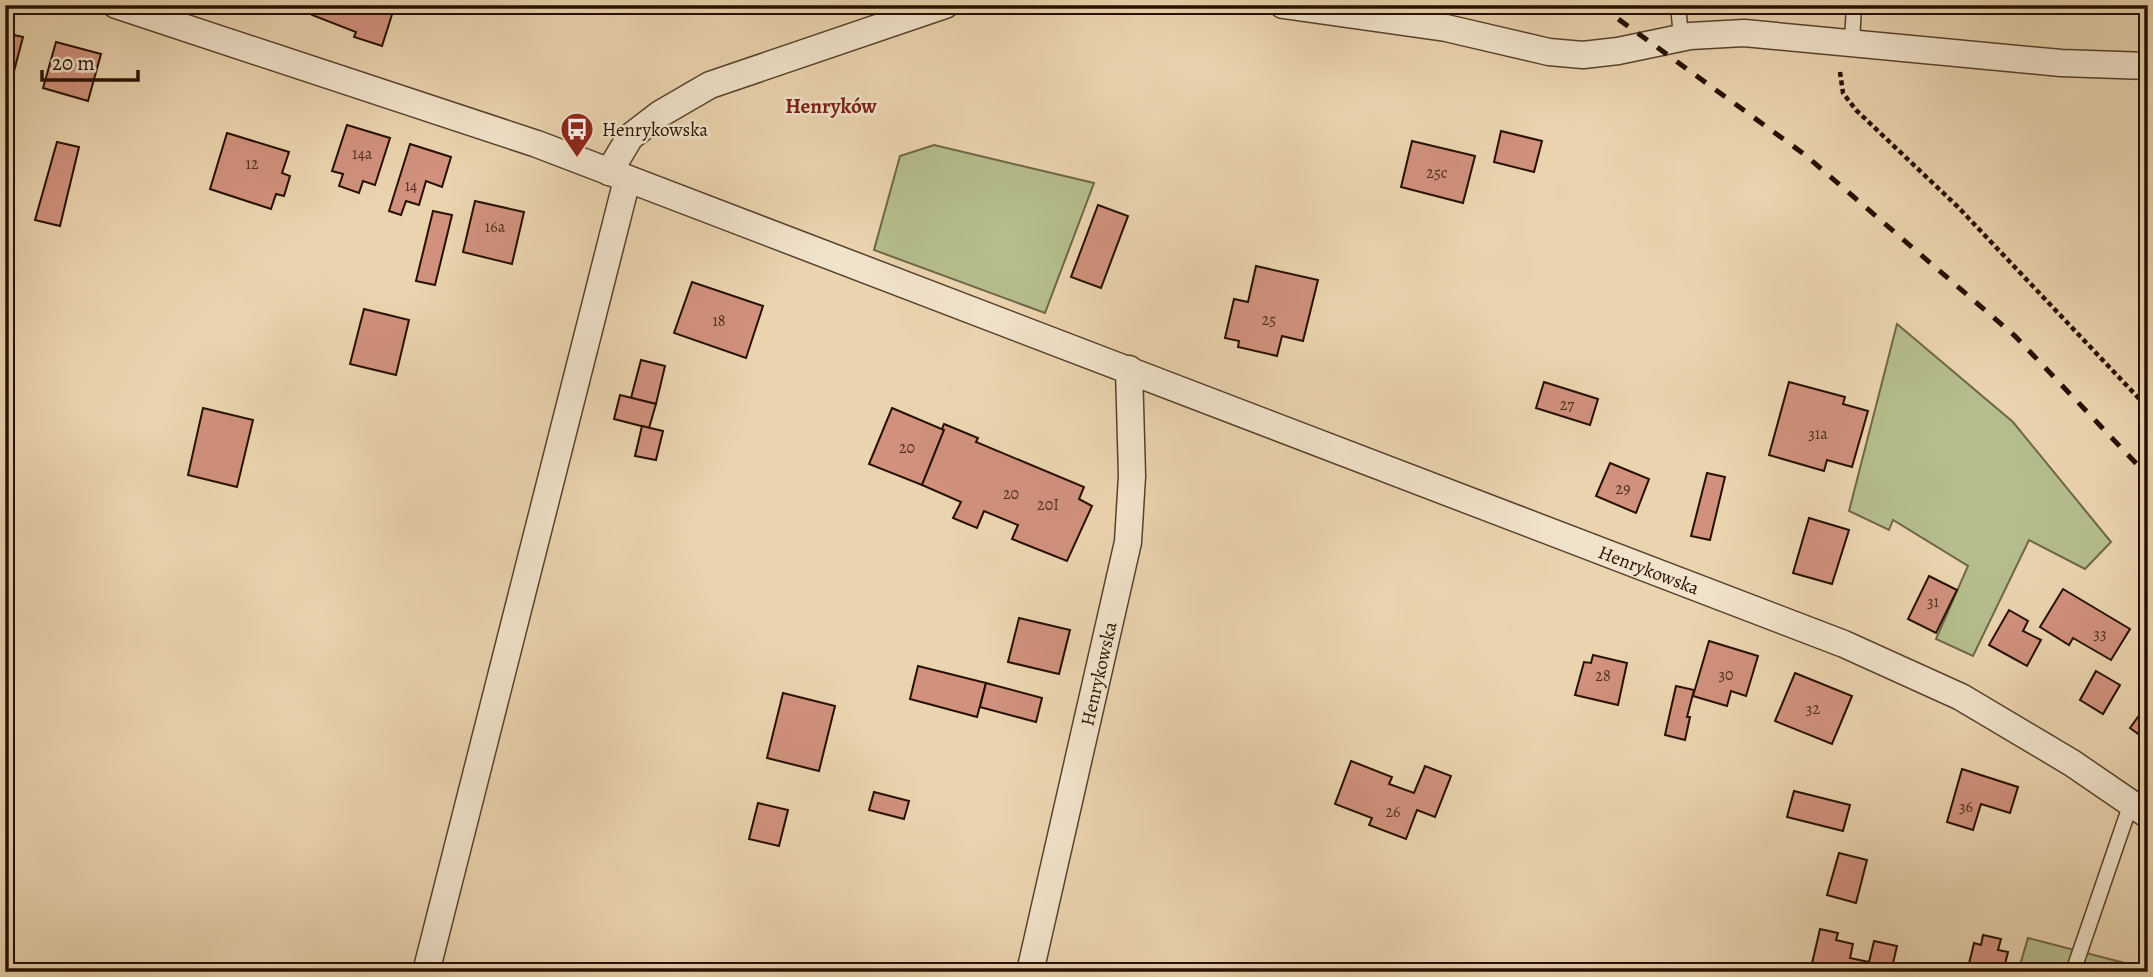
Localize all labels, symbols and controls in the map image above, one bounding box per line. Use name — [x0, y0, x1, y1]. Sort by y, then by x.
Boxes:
scale bar — [42, 38, 138, 82]
text: 20 m — [52, 49, 95, 77]
district label: Henryków — [785, 92, 877, 120]
bus stop icon: Henrykowska — [558, 110, 596, 159]
place label: Henrykowska — [602, 117, 708, 143]
house number: 14a — [352, 143, 373, 165]
house number: 12 — [245, 153, 259, 175]
house number: 25c — [1426, 162, 1448, 184]
house number: 14 — [405, 175, 417, 197]
house number: 16a — [485, 216, 506, 238]
house number: 25 — [1262, 309, 1276, 331]
house number: 18 — [712, 310, 726, 332]
house number: 27 — [1560, 394, 1574, 416]
house number: 31a — [1808, 423, 1828, 445]
house number: 20 — [899, 437, 915, 459]
house number: 29 — [1616, 478, 1630, 500]
house number: 20 — [1003, 483, 1019, 505]
house number: 20I — [1037, 494, 1059, 516]
street label: Henrykowska — [1594, 539, 1703, 602]
house number: 31 — [1927, 591, 1940, 613]
street label: Henrykowska — [1074, 619, 1123, 729]
house number: 33 — [2093, 623, 2107, 645]
house number: 30 — [1718, 664, 1734, 686]
house number: 28 — [1595, 665, 1611, 687]
house number: 32 — [1806, 698, 1821, 720]
house number: 36 — [1959, 796, 1973, 818]
house number: 26 — [1386, 801, 1401, 823]

